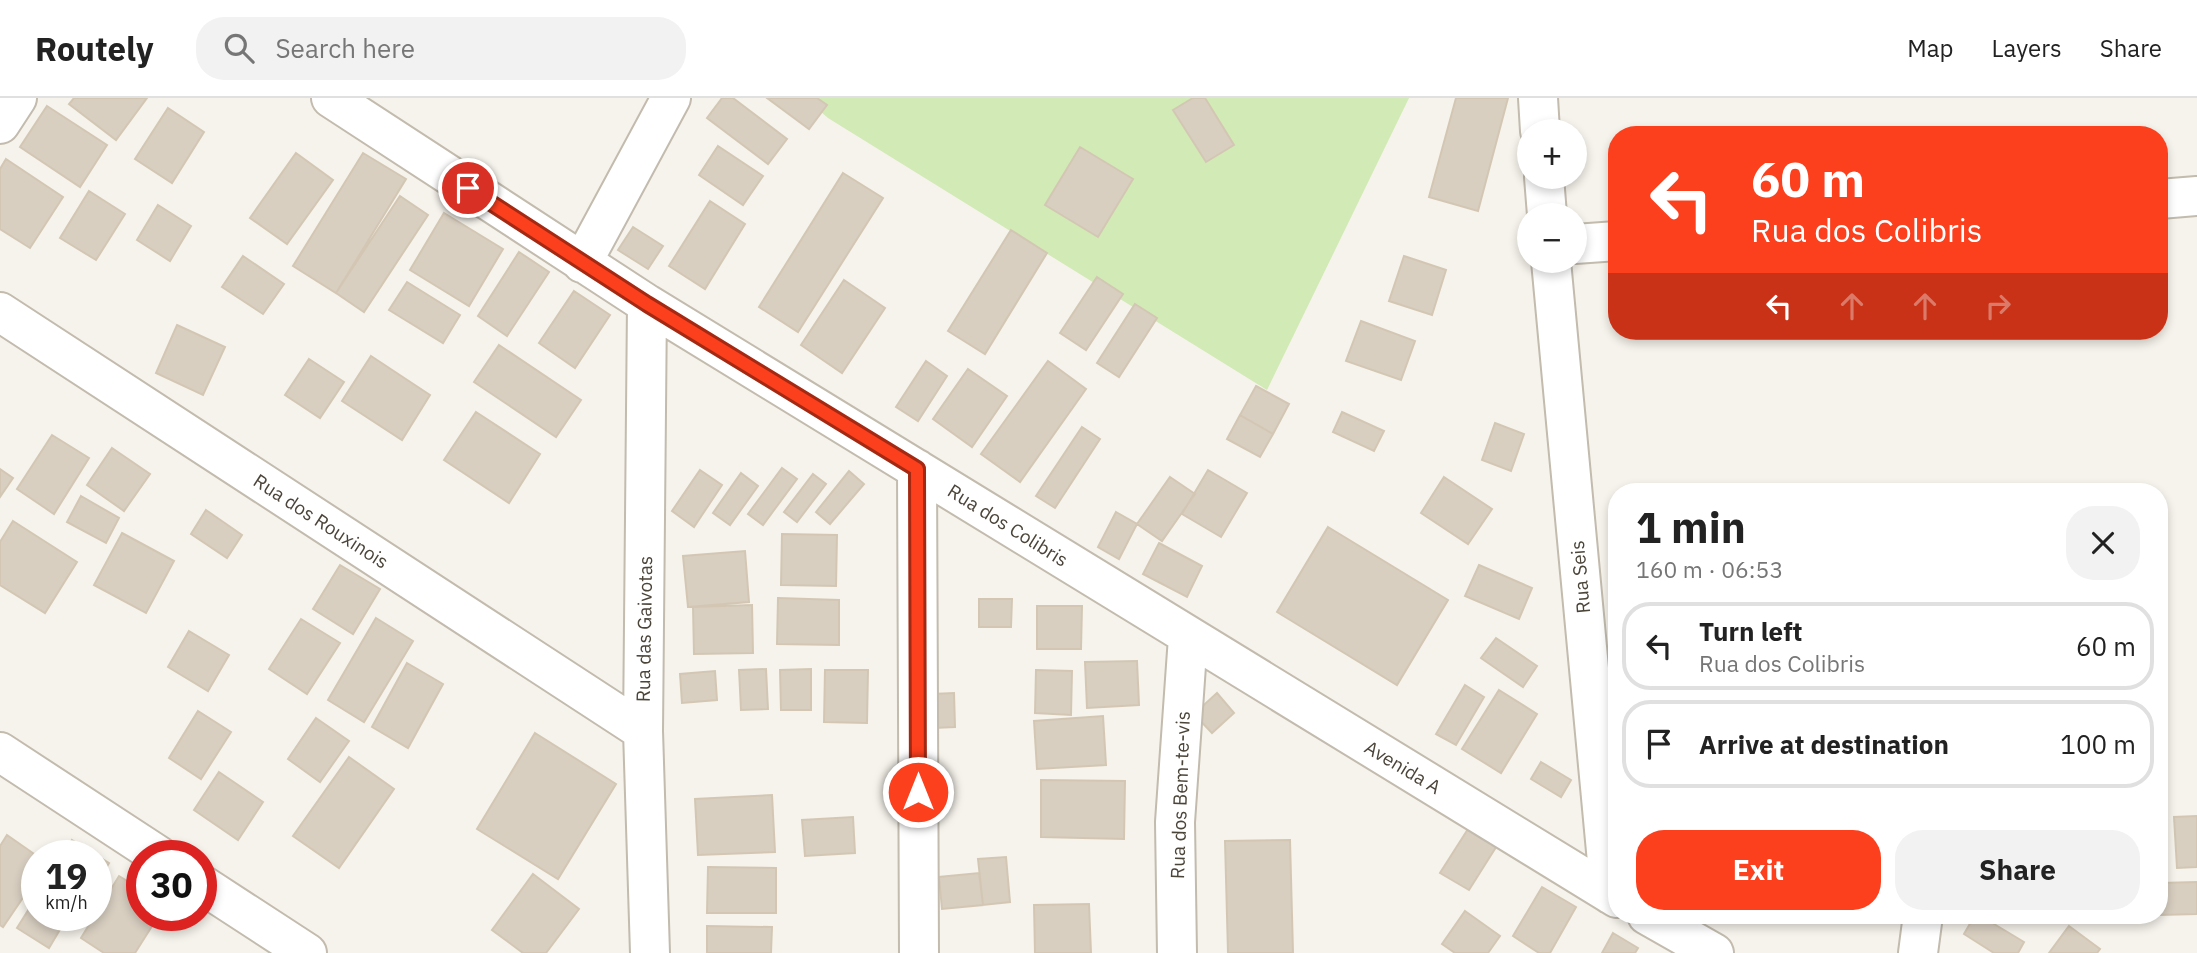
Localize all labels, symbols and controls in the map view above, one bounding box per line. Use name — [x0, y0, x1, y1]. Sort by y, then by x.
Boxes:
search box — [196, 17, 686, 80]
text: Routely — [35, 27, 154, 70]
icon: search — [220, 29, 258, 67]
text: Search here — [276, 31, 415, 65]
text: Map — [1907, 32, 1954, 64]
text: Layers — [1992, 32, 2062, 64]
text: Share — [2100, 32, 2162, 64]
map controls — [1517, 119, 1587, 273]
button: + — [1517, 119, 1587, 189]
text: 60 m — [1751, 147, 1865, 210]
icon: left — [1636, 154, 1727, 245]
pin — [438, 158, 498, 218]
icon: arrive — [449, 169, 487, 207]
button: − — [1517, 203, 1587, 273]
text: Rua dos Colibris — [1751, 209, 1982, 251]
icon: left — [1760, 287, 1798, 325]
icon: ahead — [1833, 287, 1871, 325]
icon: ahead — [1906, 287, 1944, 325]
icon: right — [1979, 287, 2017, 325]
street label: Rua dos Rouxinois — [249, 468, 393, 574]
street label: Rua dos Colibris — [943, 478, 1073, 572]
text: 1 min — [1636, 500, 1746, 555]
button: close — [2066, 506, 2140, 580]
street label: Rua Seis — [1565, 540, 1595, 614]
text: 160 m · 06:53 — [1636, 554, 1783, 584]
street label: Rua das Gaivotas — [631, 556, 657, 702]
text: Turn left — [1699, 614, 1802, 648]
icon: left — [1640, 627, 1678, 665]
text: 60 m — [2076, 629, 2136, 663]
text: Rua dos Colibris — [1699, 648, 1865, 678]
street label: Rua dos Bem-te-vis — [1165, 711, 1195, 879]
icon: arrive — [1640, 725, 1678, 763]
text: Arrive at destination — [1699, 727, 1949, 761]
text: 100 m — [2060, 727, 2136, 761]
street label: Avenida A — [1360, 735, 1446, 799]
position arrow — [881, 755, 955, 829]
button: Exit — [1636, 830, 1881, 910]
button: Share — [1895, 830, 2140, 910]
speed limit sign: 30 — [126, 840, 217, 931]
text: 19 — [45, 853, 88, 899]
text: km/h — [45, 891, 88, 914]

